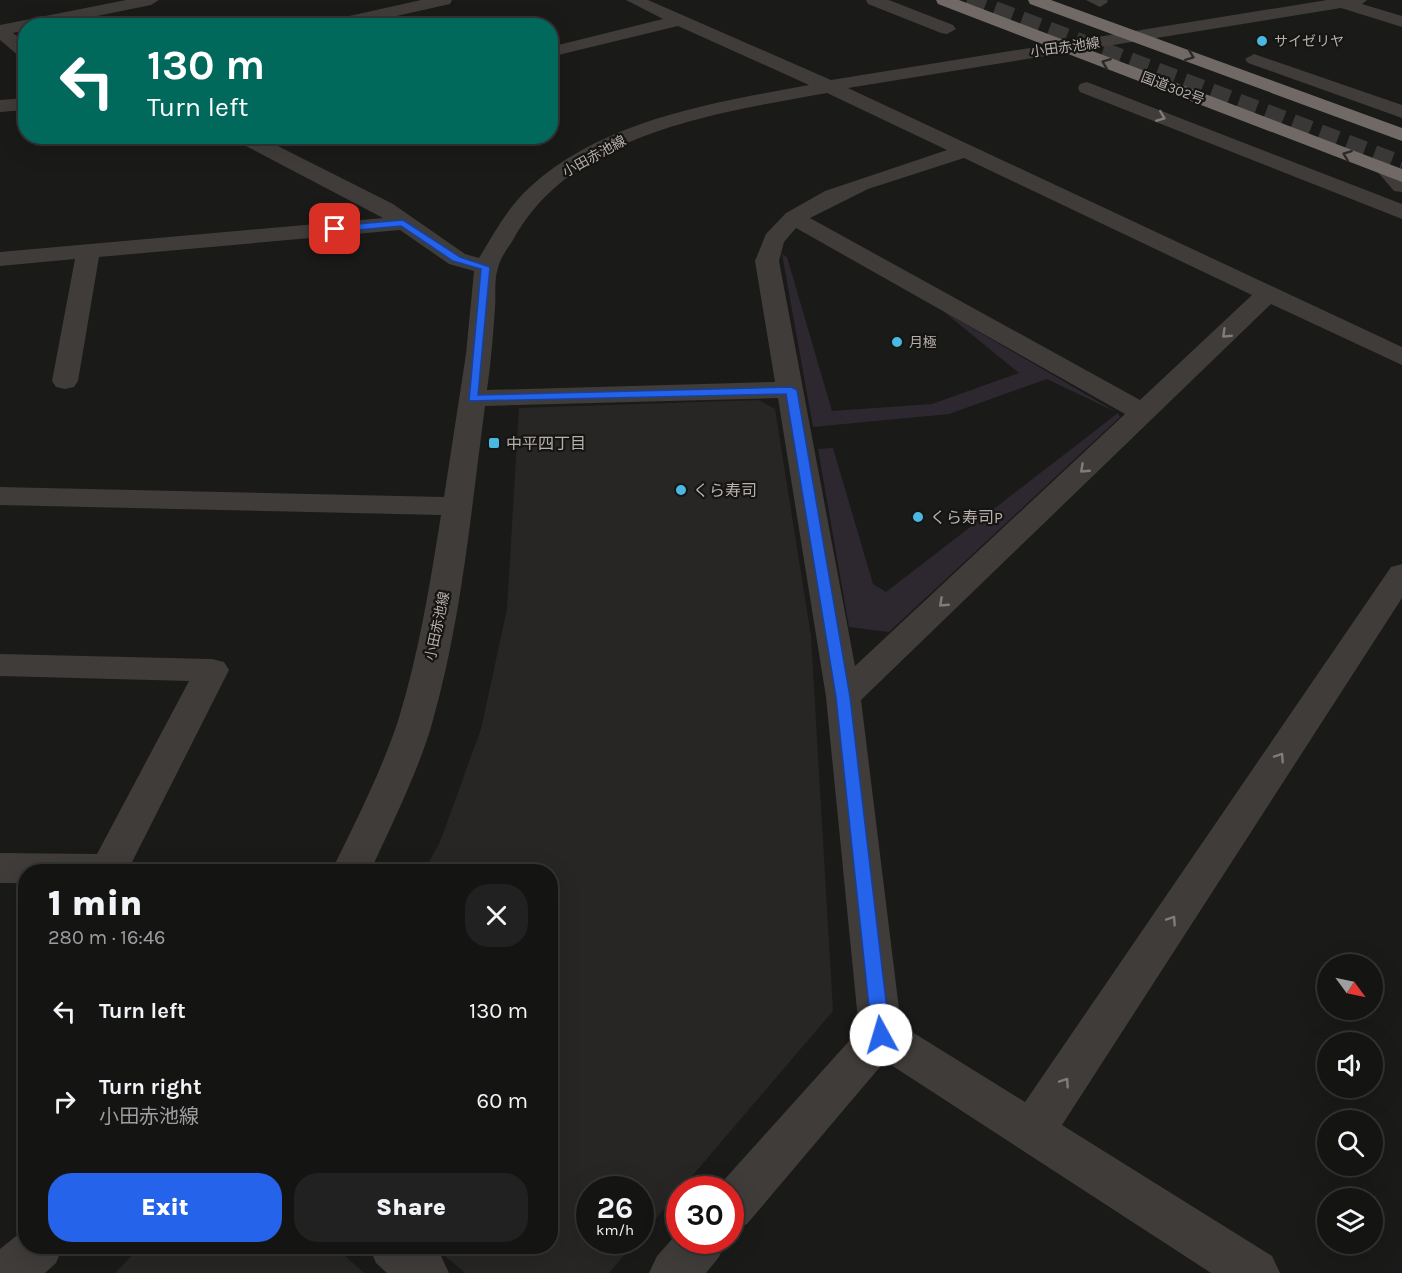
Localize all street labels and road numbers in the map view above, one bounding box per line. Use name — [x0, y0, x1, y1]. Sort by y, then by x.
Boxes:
street label: 小田赤池線 — [1029, 34, 1101, 61]
street label: 国道302号 — [1139, 69, 1207, 108]
street label: 小田赤池線 — [560, 132, 629, 181]
street label: 小田赤池線 — [422, 590, 453, 662]

